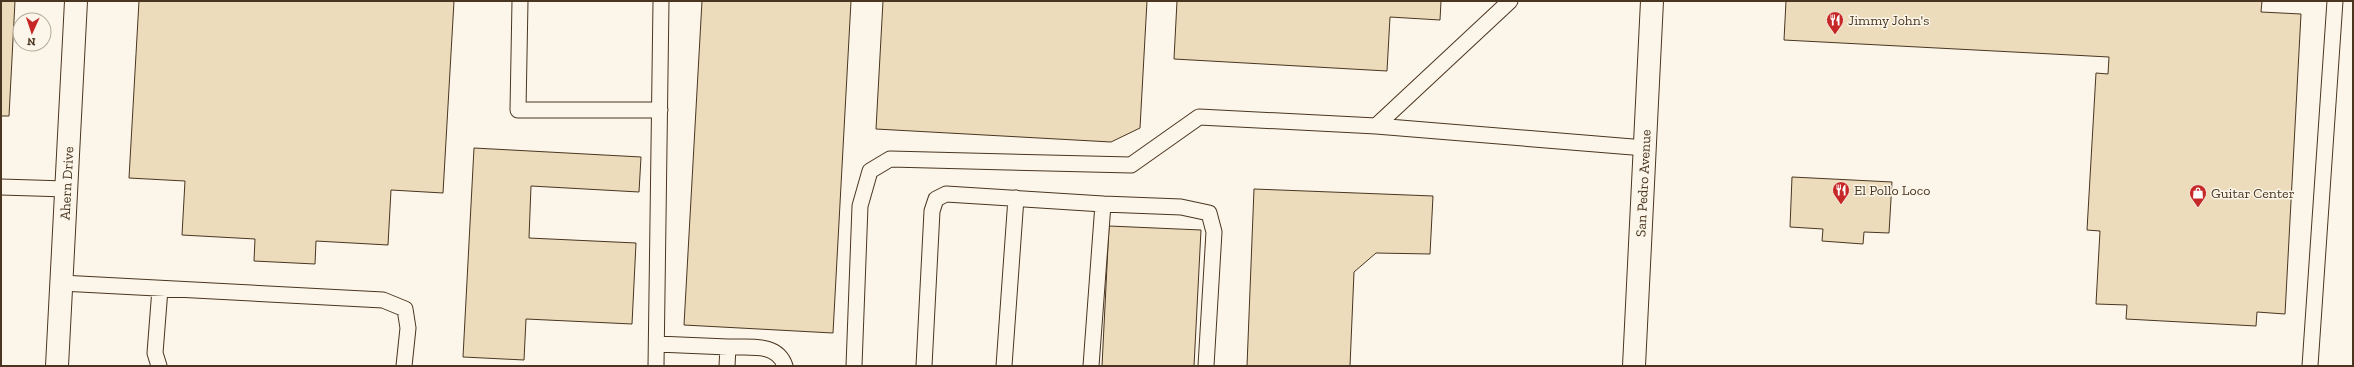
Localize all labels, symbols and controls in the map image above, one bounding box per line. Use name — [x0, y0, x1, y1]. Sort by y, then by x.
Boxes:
restaurant icon: Jimmy John's — [1825, 10, 1845, 35]
north arrow — [12, 12, 52, 52]
place label: Jimmy John's — [1848, 12, 1929, 29]
text: N — [26, 35, 36, 48]
street label: San Pedro Avenue — [1632, 129, 1654, 237]
street label: Ahern Drive — [56, 146, 77, 220]
restaurant icon: El Pollo Loco — [1831, 180, 1851, 205]
place label: El Pollo Loco — [1854, 182, 1930, 199]
shop icon: Guitar Center — [2188, 183, 2208, 208]
place label: Guitar Center — [2211, 185, 2295, 202]

